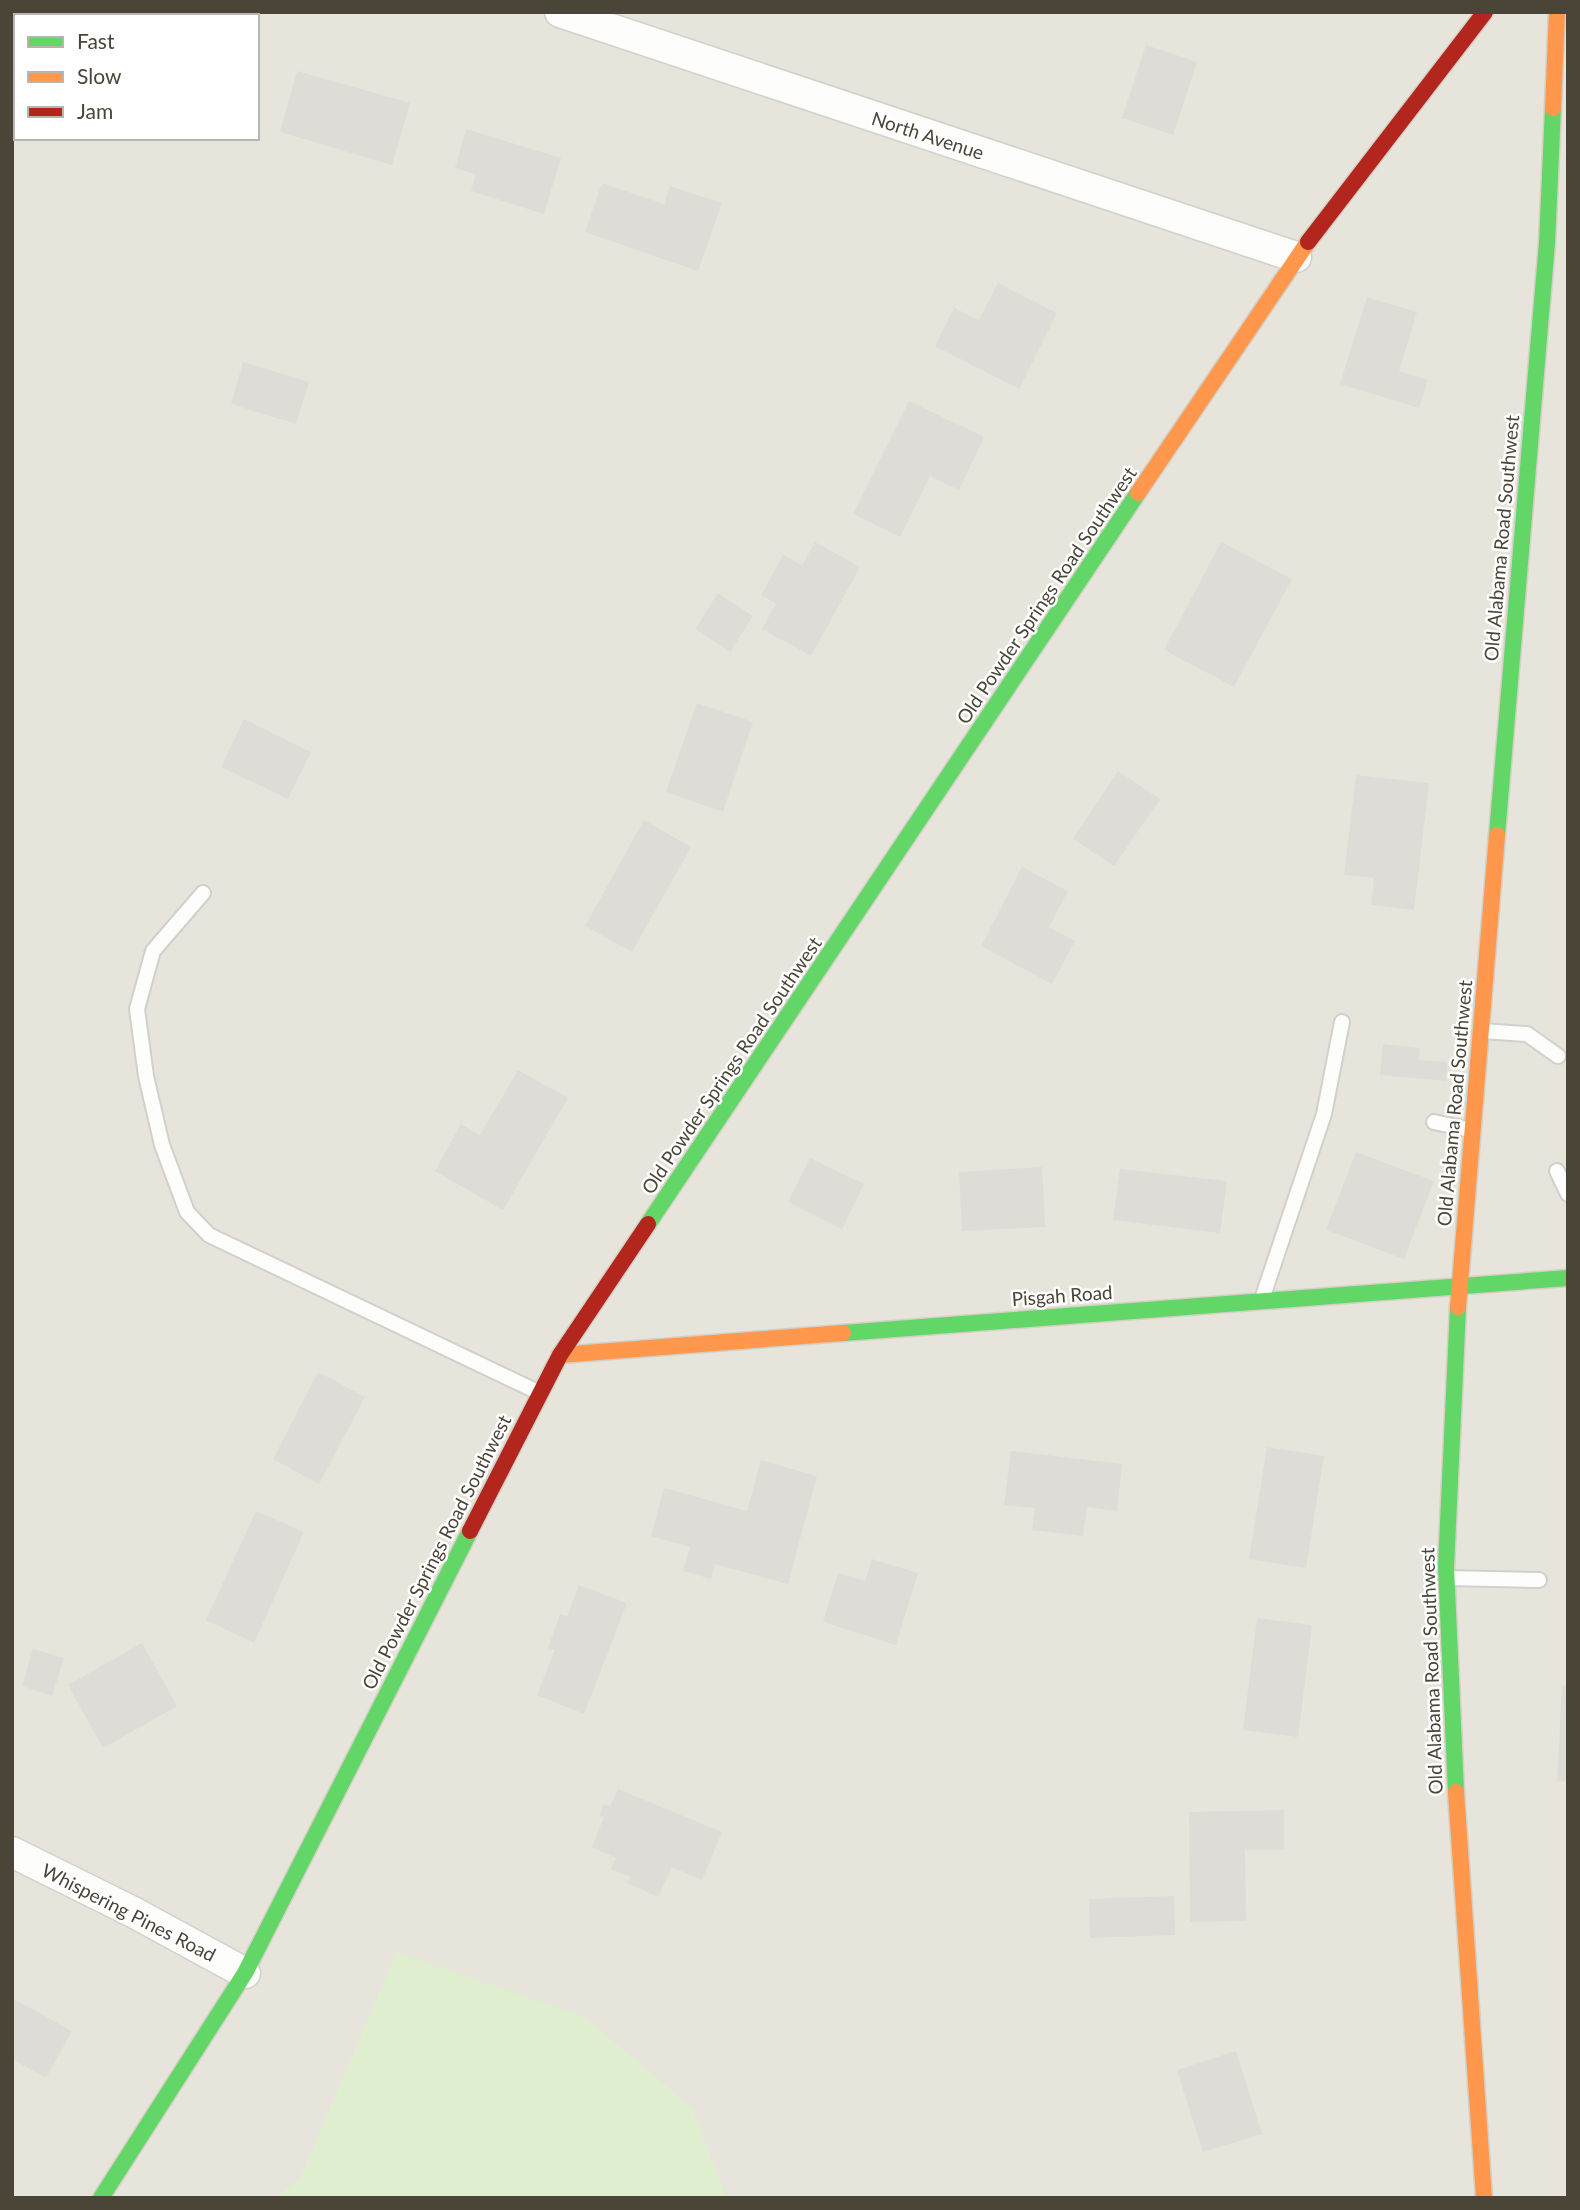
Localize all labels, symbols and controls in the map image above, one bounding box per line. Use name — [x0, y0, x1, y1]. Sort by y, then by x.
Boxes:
legend — [14, 14, 259, 140]
text: Fast — [77, 28, 115, 53]
text: Slow — [77, 63, 122, 88]
text: Jam — [77, 98, 113, 123]
street label: North Avenue — [869, 106, 987, 164]
street label: Old Alabama Road Southwest — [1479, 414, 1523, 662]
street label: Old Powder Springs Road Southwest — [951, 462, 1141, 728]
street label: Old Powder Springs Road Southwest — [636, 932, 826, 1198]
street label: Old Alabama Road Southwest — [1432, 979, 1476, 1227]
street label: Pisgah Road — [1011, 1280, 1113, 1310]
street label: Old Powder Springs Road Southwest — [357, 1411, 516, 1693]
street label: Old Alabama Road Southwest — [1415, 1547, 1447, 1795]
street label: Whispering Pines Road — [38, 1858, 220, 1966]

